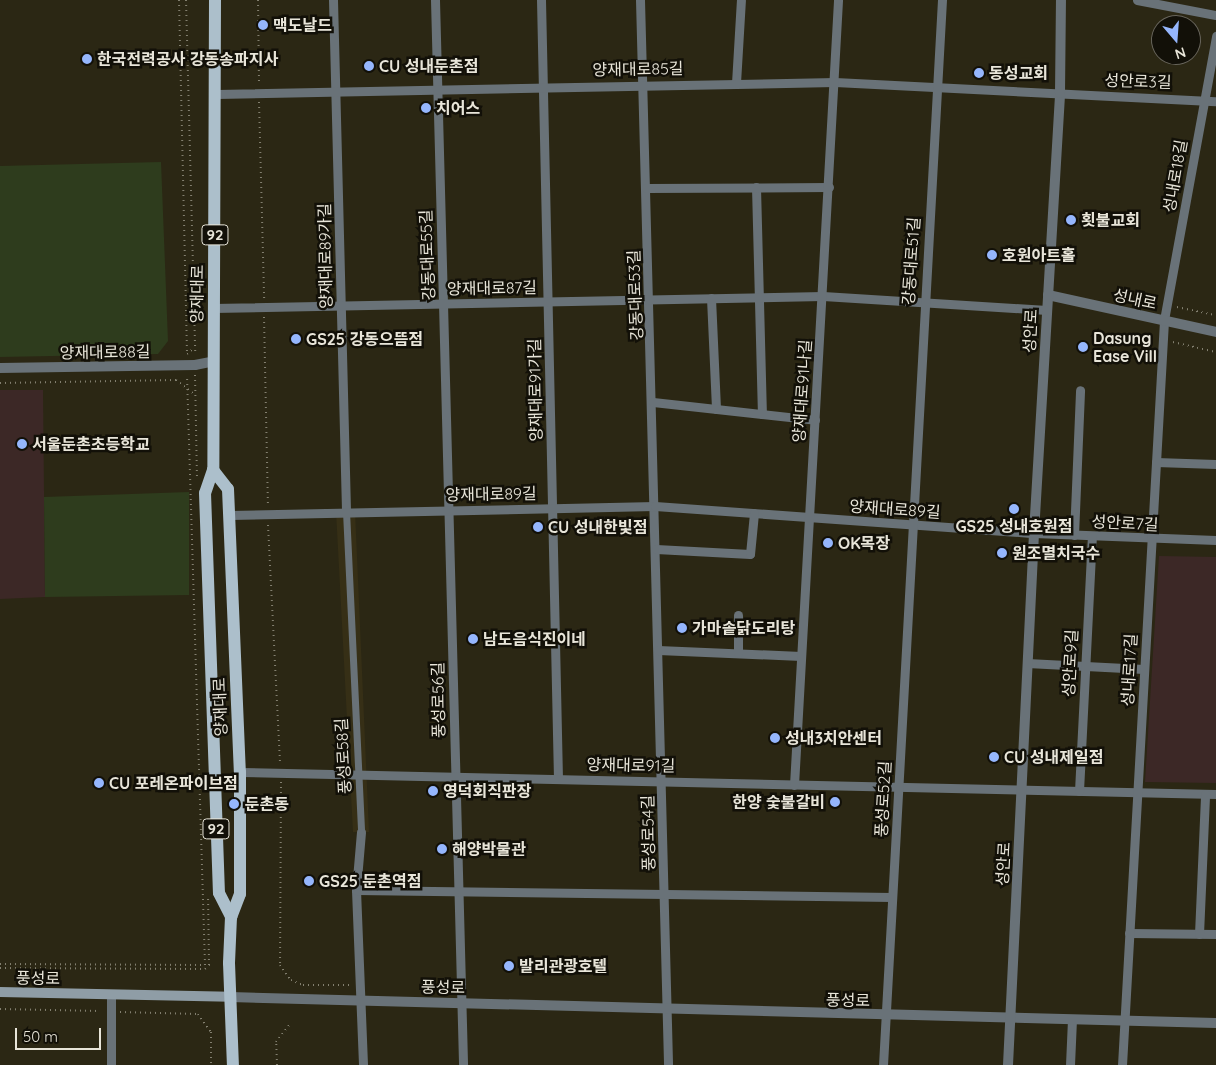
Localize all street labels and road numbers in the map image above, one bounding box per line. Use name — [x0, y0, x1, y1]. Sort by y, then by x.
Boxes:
street label: 양재대로85길 — [592, 59, 684, 79]
street label: 성안로3길 — [1104, 70, 1172, 92]
street label: 성내로18길 — [1159, 138, 1191, 214]
street label: 양재대로89가길 — [314, 203, 336, 309]
street label: 강동대로55길 — [416, 209, 438, 301]
street label: 강동대로51길 — [898, 216, 924, 306]
road number: 92 — [201, 222, 229, 248]
street label: 강동대로53길 — [624, 249, 646, 341]
street label: 양재대로 — [187, 264, 207, 324]
street label: 양재대로87길 — [447, 278, 537, 298]
street label: 성내로 — [1111, 285, 1159, 313]
street label: 성안로 — [1019, 308, 1041, 354]
street label: 양재대로91가길 — [525, 338, 545, 442]
street label: 양재대로91나길 — [789, 339, 815, 443]
street label: 양재대로88길 — [59, 342, 151, 362]
street label: 양재대로89길 — [445, 484, 537, 504]
street label: 양재대로89길 — [849, 496, 941, 522]
street label: 성안로7길 — [1091, 512, 1159, 534]
street label: 성안로9길 — [1059, 629, 1081, 697]
street label: 성내로17길 — [1118, 633, 1140, 707]
street label: 풍성로56길 — [428, 662, 448, 738]
street label: 양재대로 — [209, 677, 231, 737]
street label: 풍성로58길 — [331, 717, 355, 795]
street label: 양재대로91길 — [587, 755, 675, 775]
street label: 풍성로52길 — [871, 760, 895, 838]
street label: 풍성로54길 — [638, 795, 658, 871]
road number: 92 — [202, 816, 230, 842]
street label: 성안로 — [992, 841, 1014, 887]
street label: 풍성로 — [16, 968, 60, 988]
street label: 풍성로 — [421, 977, 465, 997]
street label: 풍성로 — [826, 990, 870, 1010]

